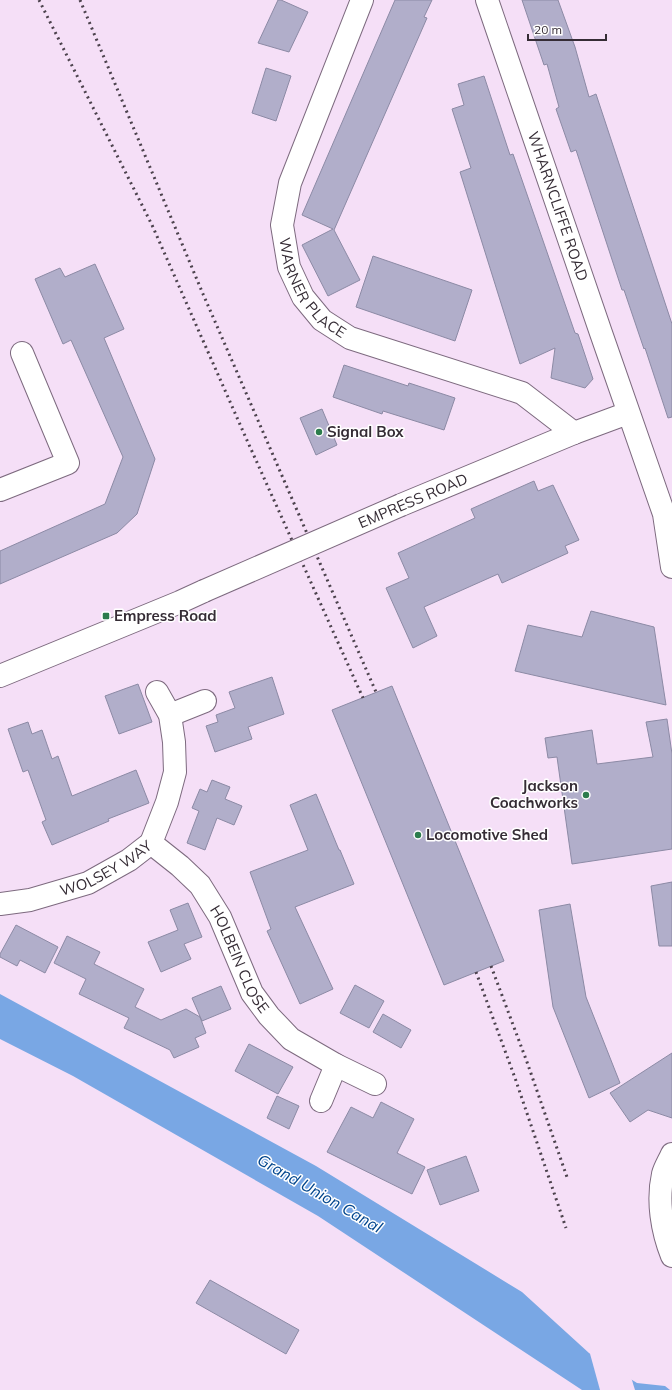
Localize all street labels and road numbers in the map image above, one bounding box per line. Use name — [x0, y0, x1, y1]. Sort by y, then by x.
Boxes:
street label: WHARNCLIFFE ROAD — [524, 129, 592, 283]
street label: WARNER PLACE — [275, 236, 350, 342]
street label: EMPRESS ROAD — [355, 469, 470, 532]
street label: WOLSEY WAY — [58, 835, 156, 900]
street label: HOLBEIN CLOSE — [206, 902, 274, 1017]

